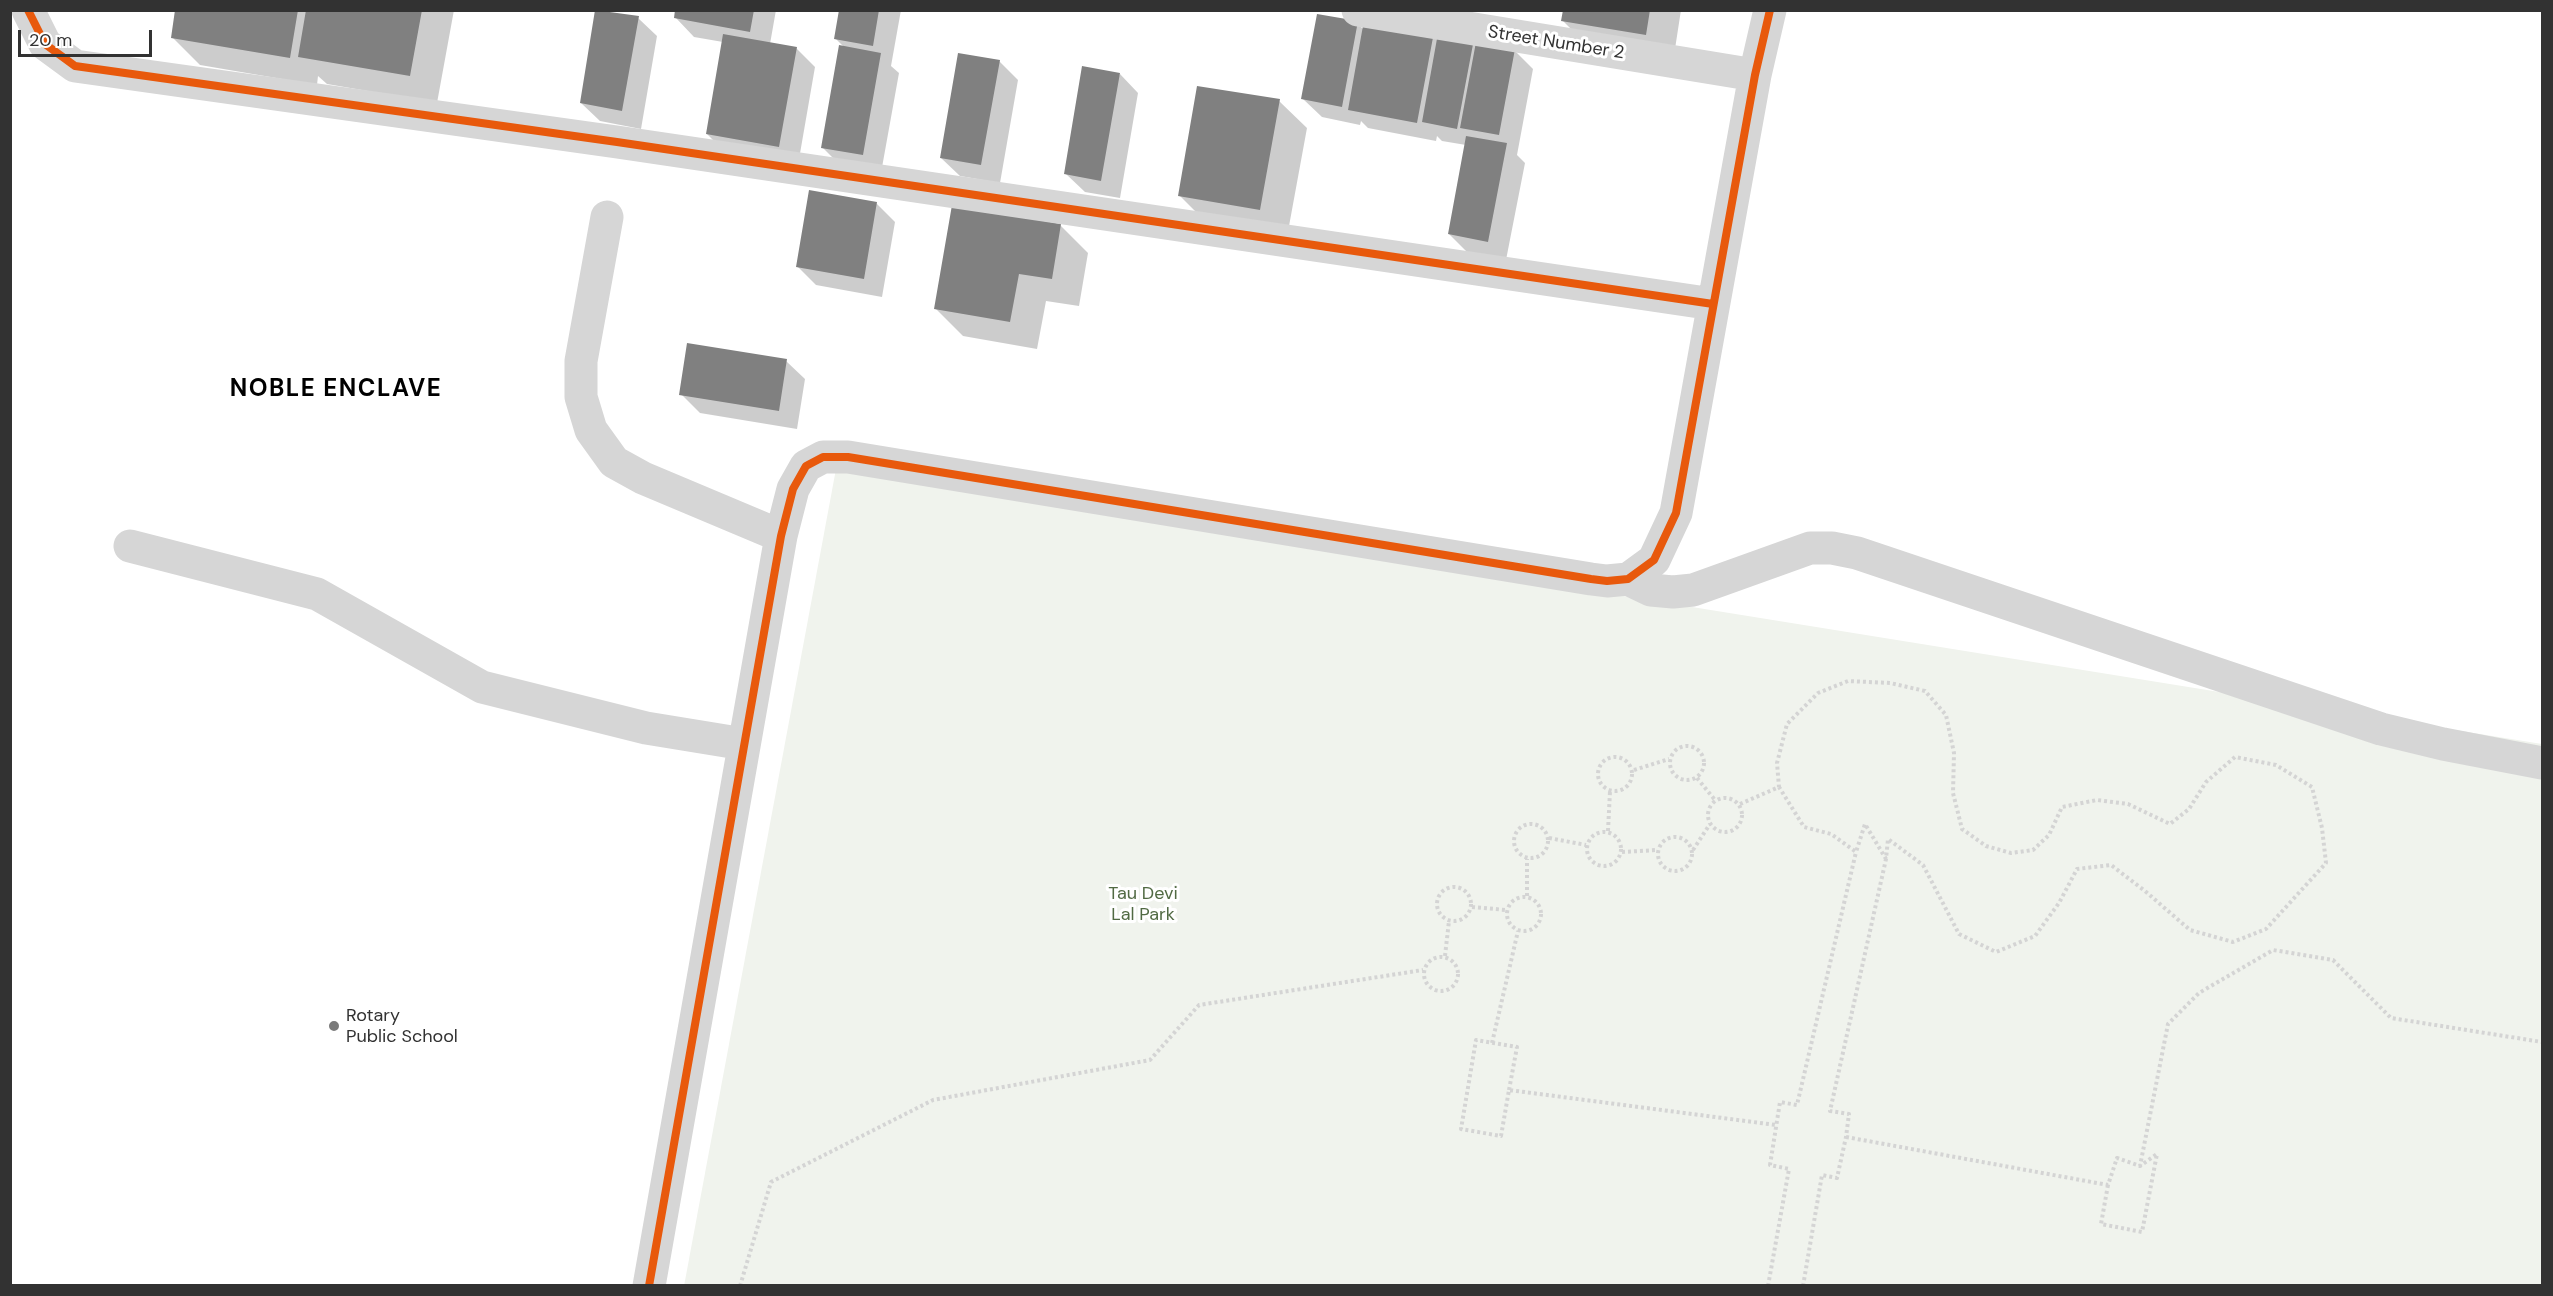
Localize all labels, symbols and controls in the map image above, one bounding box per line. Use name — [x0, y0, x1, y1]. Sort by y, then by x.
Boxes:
scale bar — [21, 18, 154, 56]
street label: Street Number 2 — [1486, 22, 1626, 64]
text: 20 m — [29, 28, 72, 52]
district label: NOBLE ENCLAVE — [230, 376, 442, 404]
park label: Tau Devi Lal Park — [1108, 883, 1178, 926]
place label: Rotary Public School — [346, 1005, 458, 1048]
marker: Rotary Public School — [327, 1019, 341, 1033]

